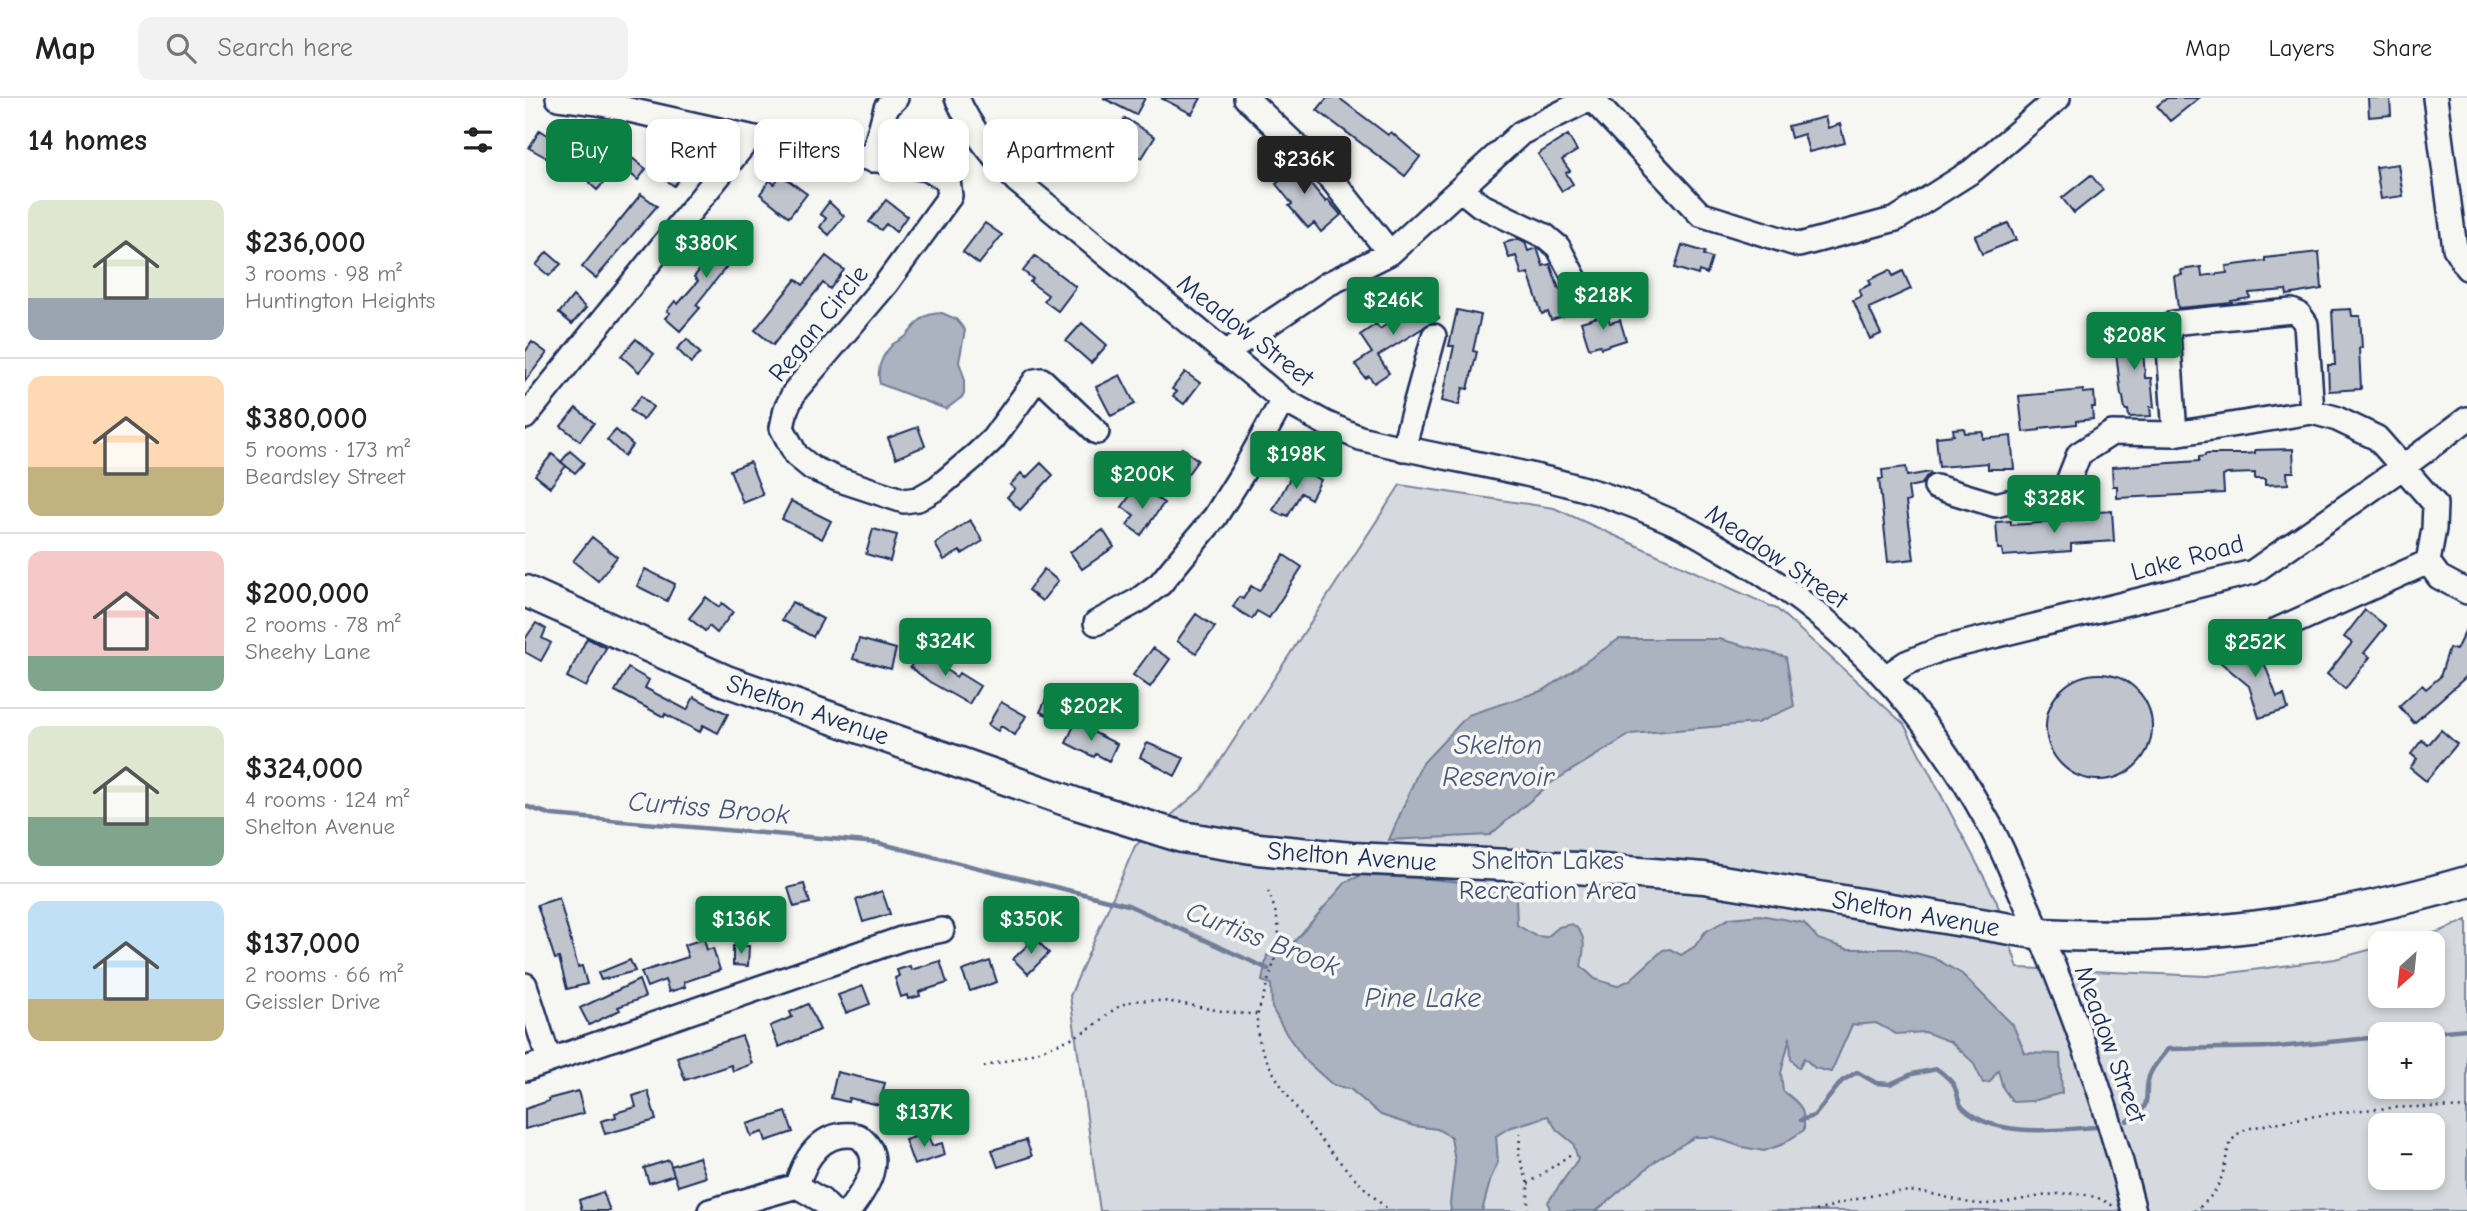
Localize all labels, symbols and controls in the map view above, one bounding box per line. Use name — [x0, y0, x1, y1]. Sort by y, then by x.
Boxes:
search box — [138, 17, 628, 80]
text: Map — [35, 29, 96, 67]
icon: search — [162, 29, 200, 67]
text: Search here — [218, 33, 353, 63]
text: Map — [2185, 34, 2231, 62]
text: Layers — [2269, 34, 2334, 62]
text: Share — [2372, 34, 2432, 62]
chip: Buy — [546, 119, 632, 182]
chip: Rent — [646, 119, 740, 182]
chip: Filters — [754, 119, 864, 182]
chip: New — [878, 119, 969, 182]
chip: Apartment — [983, 119, 1138, 182]
icon: filters — [459, 121, 497, 159]
text: 14 homes — [28, 123, 147, 158]
pin: $236K — [1255, 136, 1353, 196]
text: $236K — [1273, 145, 1335, 172]
pin: $380K — [657, 220, 755, 280]
text: $236,000 — [245, 225, 366, 260]
icon: home — [84, 228, 168, 312]
text: $380K — [674, 229, 738, 256]
street label: Regan Circle — [763, 259, 875, 388]
text: 3 rooms · 98 m² — [245, 260, 402, 287]
street label: Meadow Street — [1171, 268, 1321, 394]
pin: $218K — [1554, 272, 1652, 332]
pin: $246K — [1344, 278, 1442, 337]
text: $218K — [1573, 281, 1633, 308]
text: $246K — [1363, 286, 1423, 313]
text: Huntington Heights — [245, 287, 435, 314]
pin: $208K — [2085, 313, 2183, 372]
text: $208K — [2102, 321, 2166, 348]
text: $380,000 — [245, 401, 368, 436]
icon: home — [84, 404, 168, 488]
pin: $198K — [1247, 432, 1345, 491]
text: 5 rooms · 173 m² — [245, 436, 410, 463]
text: $198K — [1266, 440, 1326, 467]
pin: $200K — [1093, 452, 1191, 511]
text: $200K — [1110, 460, 1174, 487]
text: Beardsley Street — [245, 463, 405, 490]
pin: $328K — [2005, 476, 2103, 535]
text: $328K — [2023, 484, 2085, 511]
street label: Meadow Street — [1700, 498, 1854, 616]
street label: Lake Road — [2127, 528, 2247, 587]
text: $200,000 — [245, 576, 370, 611]
icon: home — [84, 579, 168, 663]
text: 2 rooms · 78 m² — [245, 611, 401, 638]
pin: $324K — [896, 618, 994, 678]
pin: $252K — [2206, 620, 2304, 679]
text: $324K — [915, 627, 975, 654]
text: $252K — [2224, 628, 2286, 655]
text: Sheehy Lane — [245, 638, 371, 665]
street label: Shelton Avenue — [723, 668, 893, 752]
pin: $202K — [1042, 684, 1140, 743]
text: $202K — [1060, 692, 1122, 719]
water label: Skelton Reservoir — [1442, 729, 1556, 793]
text: $324,000 — [245, 751, 363, 786]
icon: home — [84, 754, 168, 838]
water label: Curtiss Brook — [627, 785, 791, 831]
text: 4 rooms · 124 m² — [245, 786, 409, 813]
text: Shelton Avenue — [245, 813, 395, 840]
street label: Shelton Avenue — [1266, 836, 1438, 878]
park label: Shelton Lakes Recreation Area — [1459, 846, 1637, 906]
street label: Shelton Avenue — [1830, 884, 2002, 943]
water label: Curtiss Brook — [1181, 895, 1344, 983]
pin: $136K — [692, 896, 790, 956]
pin: $350K — [982, 896, 1080, 956]
text: $136K — [711, 905, 771, 932]
text: $350K — [999, 905, 1063, 932]
text: $137,000 — [245, 926, 360, 961]
icon: home — [84, 929, 168, 1013]
north arrow — [2368, 931, 2445, 1008]
map controls — [2368, 931, 2445, 1190]
text: 2 rooms · 66 m² — [245, 961, 403, 988]
street label: Meadow Street — [2068, 962, 2153, 1128]
water label: Pine Lake — [1365, 982, 1481, 1014]
text: Geissler Drive — [245, 988, 380, 1015]
button: + — [2368, 1022, 2445, 1099]
pin: $137K — [875, 1090, 973, 1149]
text: $137K — [895, 1098, 953, 1125]
button: − — [2368, 1113, 2445, 1190]

